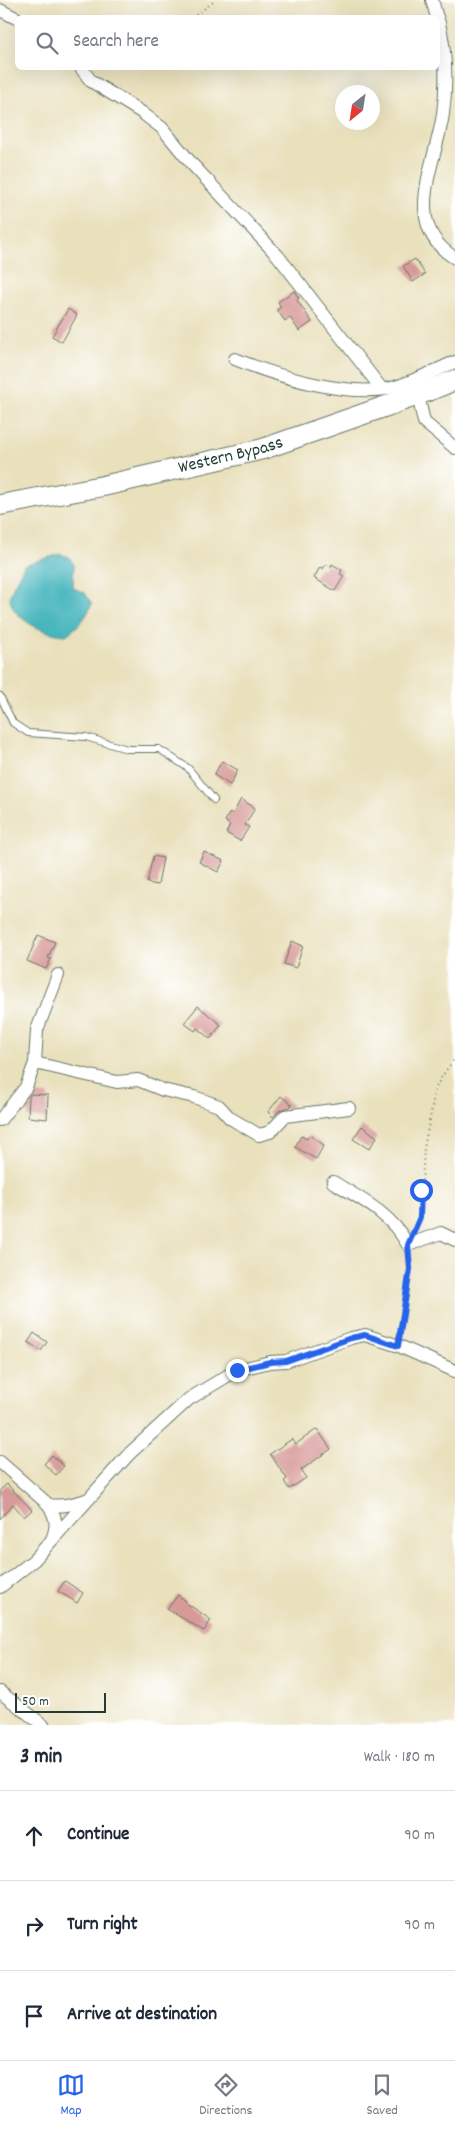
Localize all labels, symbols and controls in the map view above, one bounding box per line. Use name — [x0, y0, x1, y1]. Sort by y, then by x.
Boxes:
search box — [15, 15, 440, 70]
icon: search — [33, 29, 61, 57]
text: Search here — [73, 29, 159, 56]
north arrow — [335, 85, 380, 130]
street label: Western Bypass — [176, 430, 287, 481]
route start — [410, 1179, 433, 1202]
route end — [226, 1359, 249, 1382]
scale bar — [15, 1690, 106, 1713]
text: 50 m — [22, 1692, 49, 1712]
text: 3 min — [20, 1743, 62, 1773]
text: Walk · 180 m — [364, 1746, 435, 1769]
icon: ahead — [20, 1822, 48, 1850]
text: Continue — [67, 1822, 129, 1849]
text: 90 m — [404, 1824, 435, 1847]
icon: right — [20, 1912, 48, 1940]
text: Turn right — [67, 1912, 138, 1939]
text: 90 m — [404, 1914, 435, 1937]
icon: arrive — [20, 2002, 48, 2030]
text: Arrive at destination — [67, 2002, 217, 2029]
tab: Map — [57, 2071, 85, 2121]
tab: Directions — [199, 2071, 252, 2121]
tab: Saved — [367, 2071, 398, 2121]

